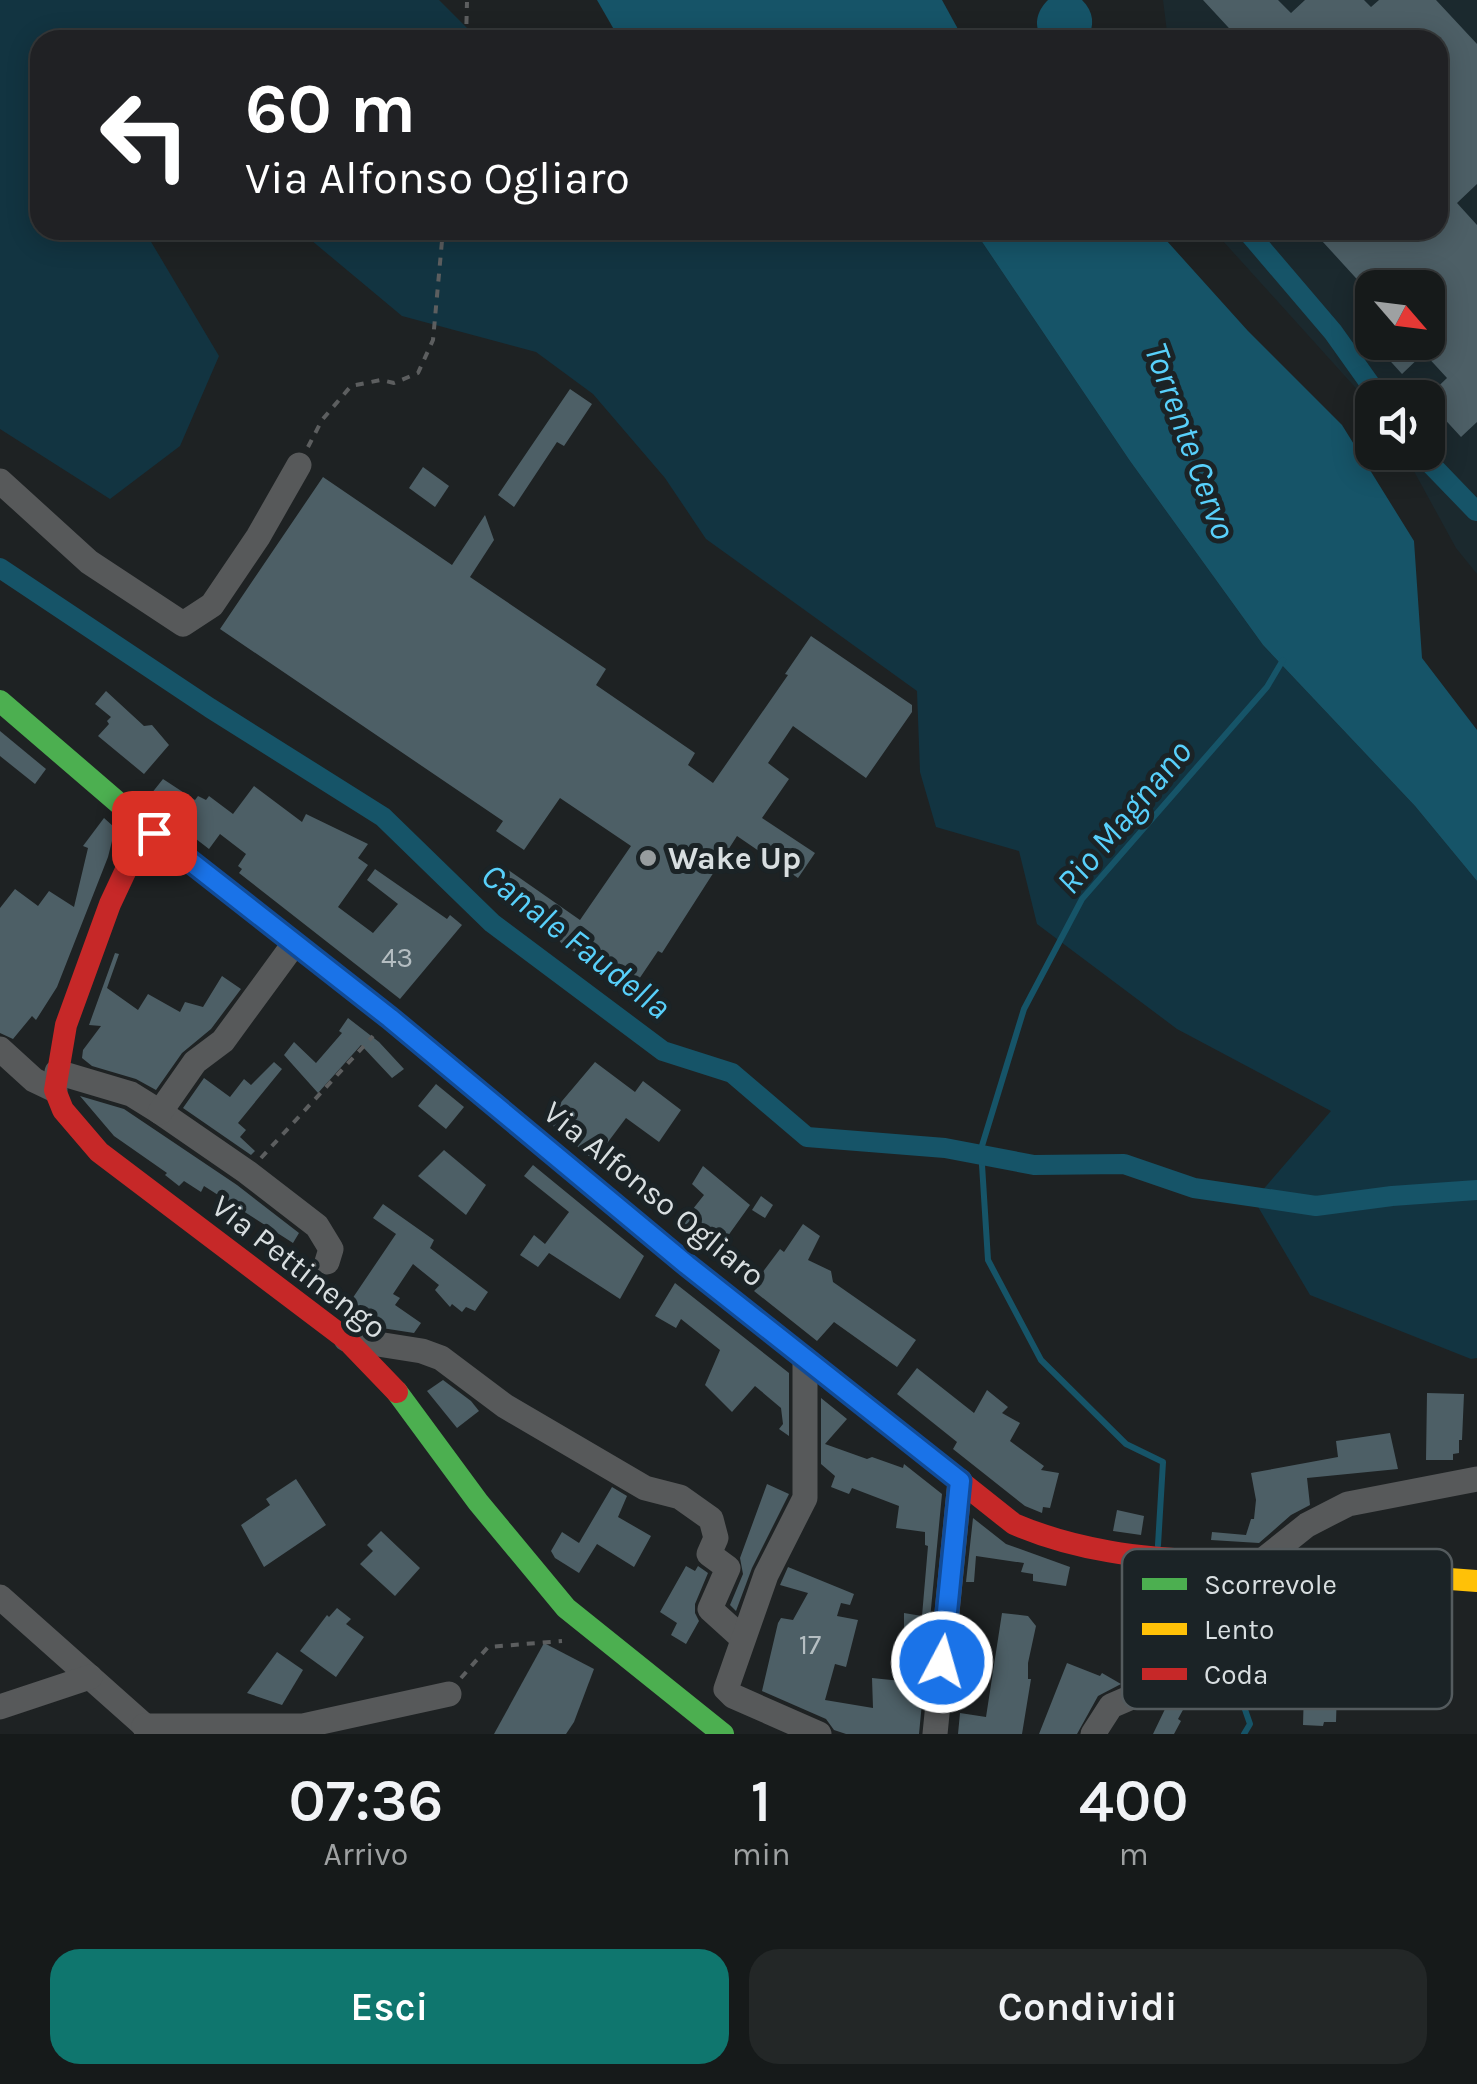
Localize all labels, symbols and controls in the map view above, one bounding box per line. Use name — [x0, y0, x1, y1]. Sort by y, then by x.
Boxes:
text: 60 m — [245, 68, 416, 150]
icon: left — [80, 70, 210, 200]
text: Via Alfonso Ogliaro — [245, 152, 630, 204]
north arrow — [1355, 270, 1445, 360]
map controls — [1355, 270, 1445, 470]
water label: Torrente Cervo — [1136, 337, 1244, 545]
button: sound — [1355, 380, 1445, 470]
water label: Rio Magnano — [1048, 732, 1200, 902]
pin — [112, 791, 197, 876]
icon: arrive — [127, 806, 182, 861]
place label: Wake Up — [668, 840, 801, 877]
marker: Wake Up — [637, 847, 659, 869]
water label: Canale Faudella — [473, 854, 679, 1028]
house number: 43 — [381, 941, 413, 974]
street label: Via Alfonso Ogliaro — [536, 1094, 772, 1294]
street label: Via Pettinengo — [204, 1187, 394, 1347]
legend — [1122, 1549, 1452, 1709]
text: Scorrevole — [1204, 1568, 1337, 1601]
position arrow — [890, 1610, 994, 1714]
text: Lento — [1204, 1613, 1274, 1646]
house number: 17 — [799, 1628, 821, 1661]
text: Coda — [1204, 1658, 1268, 1691]
text: 07:36 — [288, 1766, 443, 1836]
text: 1 — [751, 1766, 772, 1836]
text: 400 — [1079, 1766, 1189, 1836]
text: Arrivo — [324, 1836, 408, 1873]
text: min — [732, 1836, 790, 1873]
text: m — [1119, 1836, 1149, 1873]
button: Esci — [50, 1949, 729, 2064]
button: Condividi — [749, 1949, 1427, 2064]

